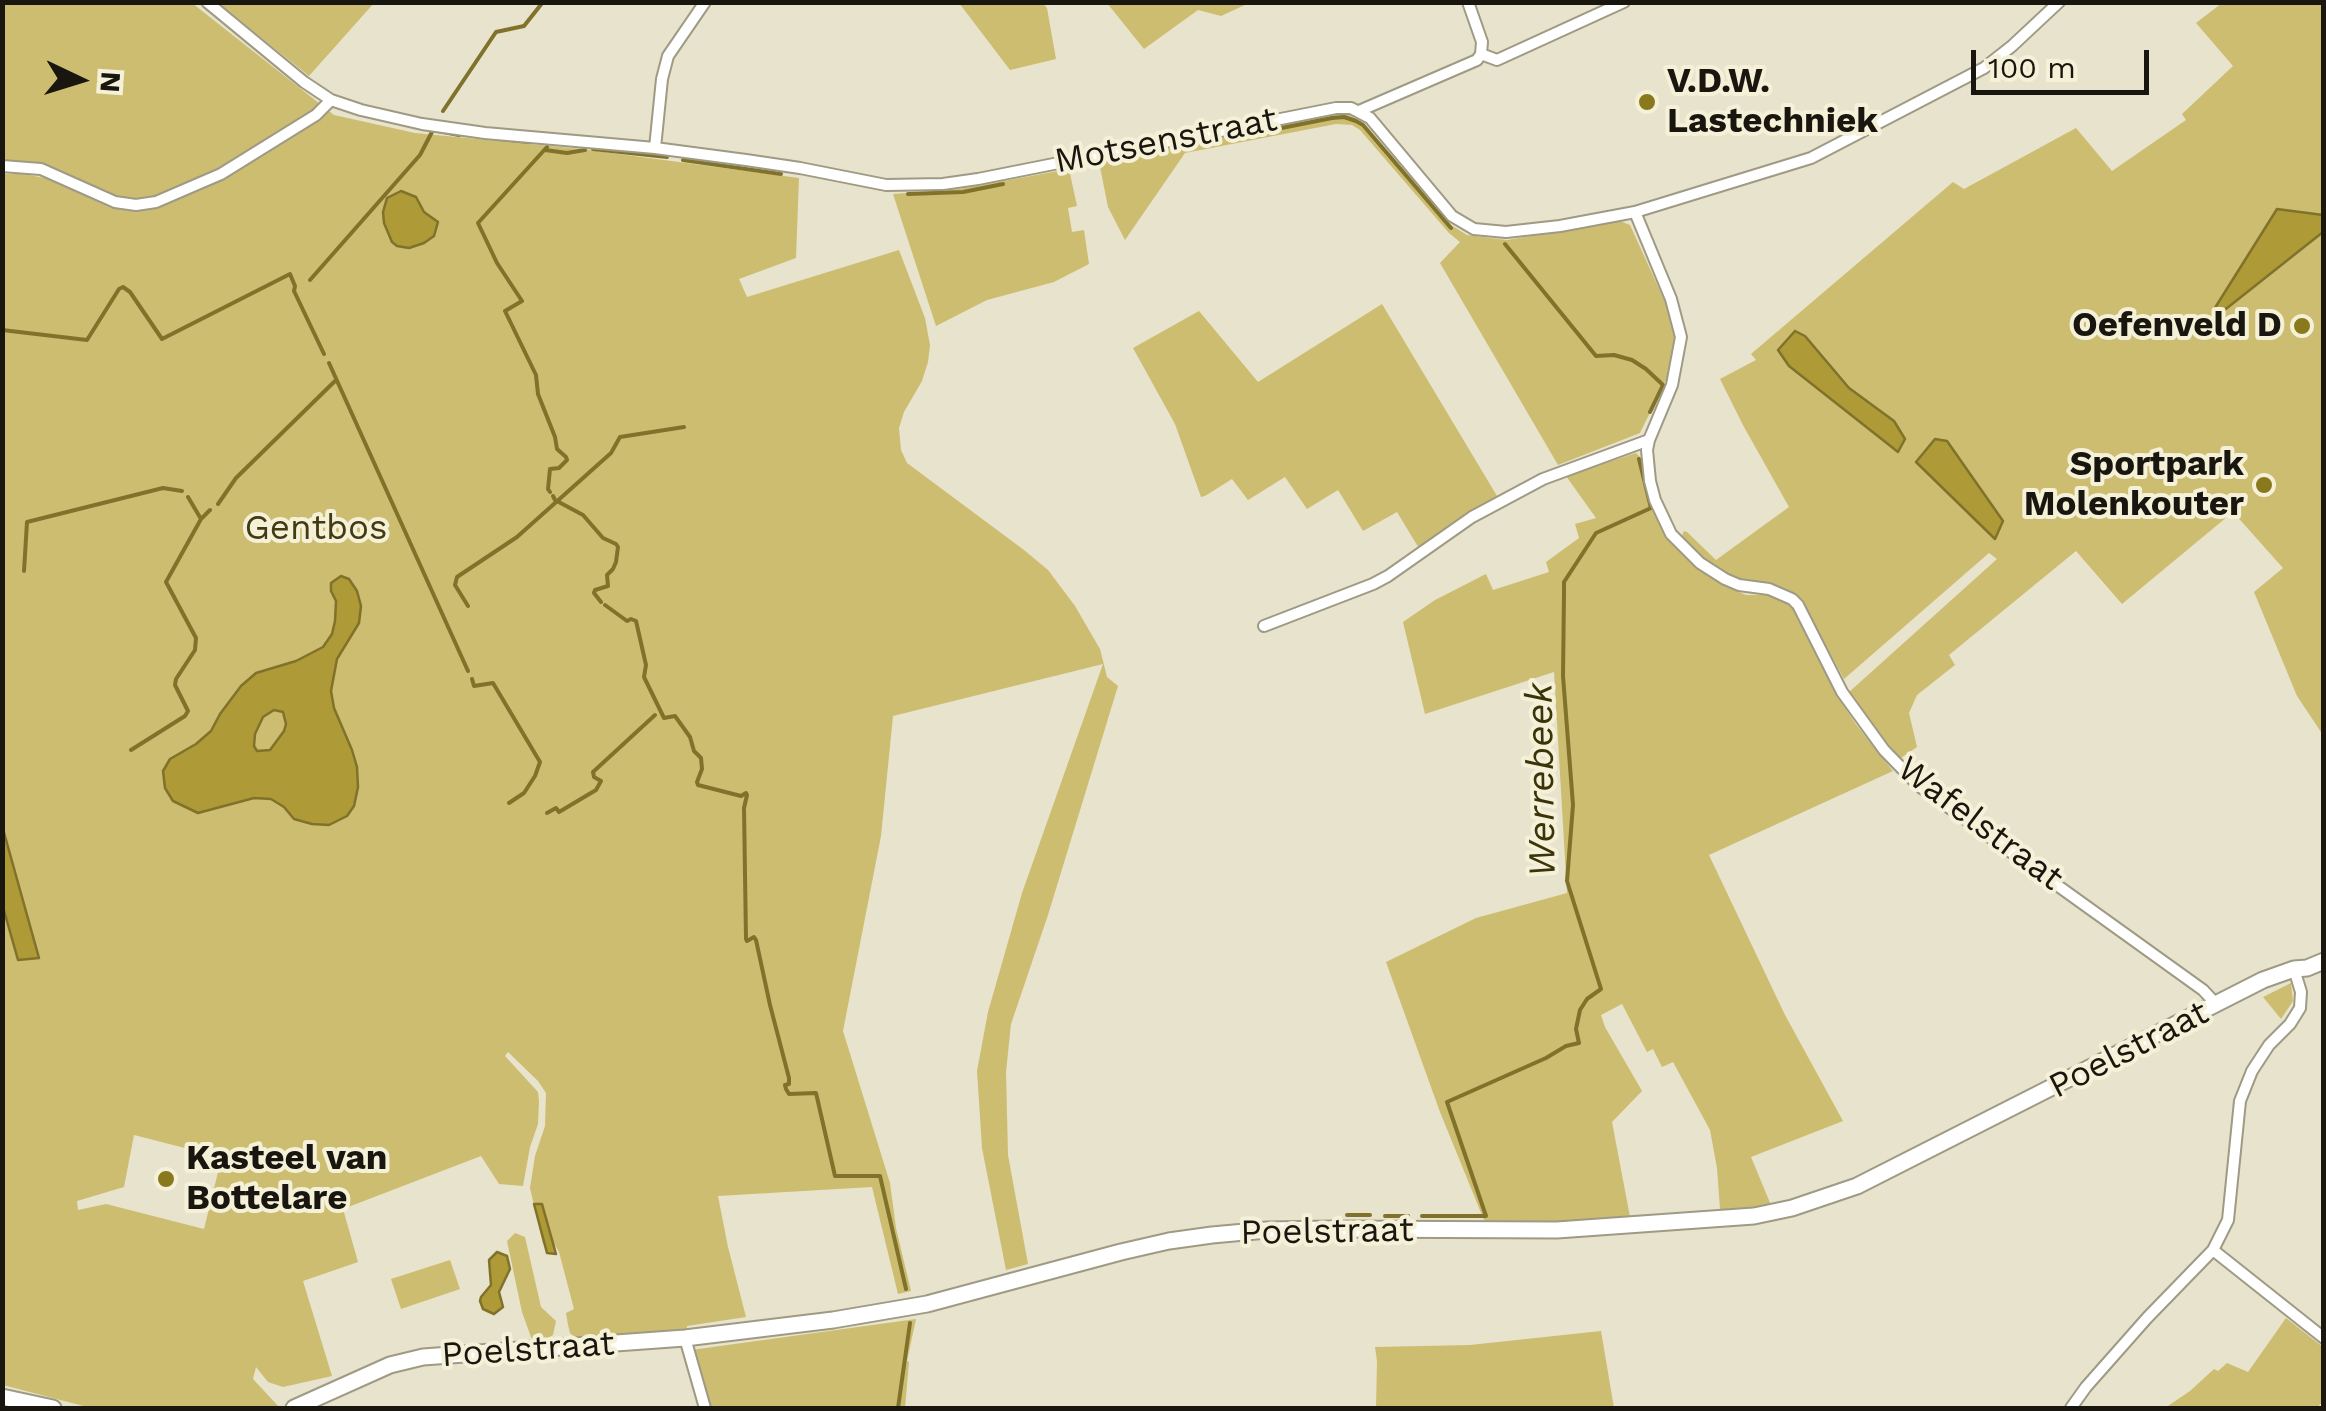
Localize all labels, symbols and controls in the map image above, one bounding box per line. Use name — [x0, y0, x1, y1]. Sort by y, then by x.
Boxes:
north arrow — [30, 30, 130, 130]
scale bar — [1976, 30, 2154, 92]
text: 100 m — [1988, 50, 2076, 85]
place label: V.D.W. Lastechniek — [1667, 61, 1878, 143]
text: N — [93, 71, 128, 94]
marker: V.D.W. Lastechniek — [1636, 91, 1658, 113]
street label: Motsenstraat — [1051, 99, 1281, 183]
place label: Oefenveld D — [2072, 305, 2282, 347]
marker: Oefenveld D — [2291, 315, 2313, 337]
place label: Sportpark Molenkouter — [2024, 444, 2244, 526]
marker: Sportpark Molenkouter — [2253, 474, 2275, 496]
park label: Gentbos — [244, 508, 388, 550]
water label: Werrebeek — [1518, 682, 1566, 878]
street label: Wafelstraat — [1889, 748, 2071, 900]
street label: Poelstraat — [2042, 992, 2216, 1108]
place label: Kasteel van Bottelare — [186, 1138, 387, 1220]
marker: Kasteel van Bottelare — [155, 1168, 177, 1190]
street label: Poelstraat — [1240, 1209, 1414, 1255]
street label: Poelstraat — [440, 1323, 616, 1377]

